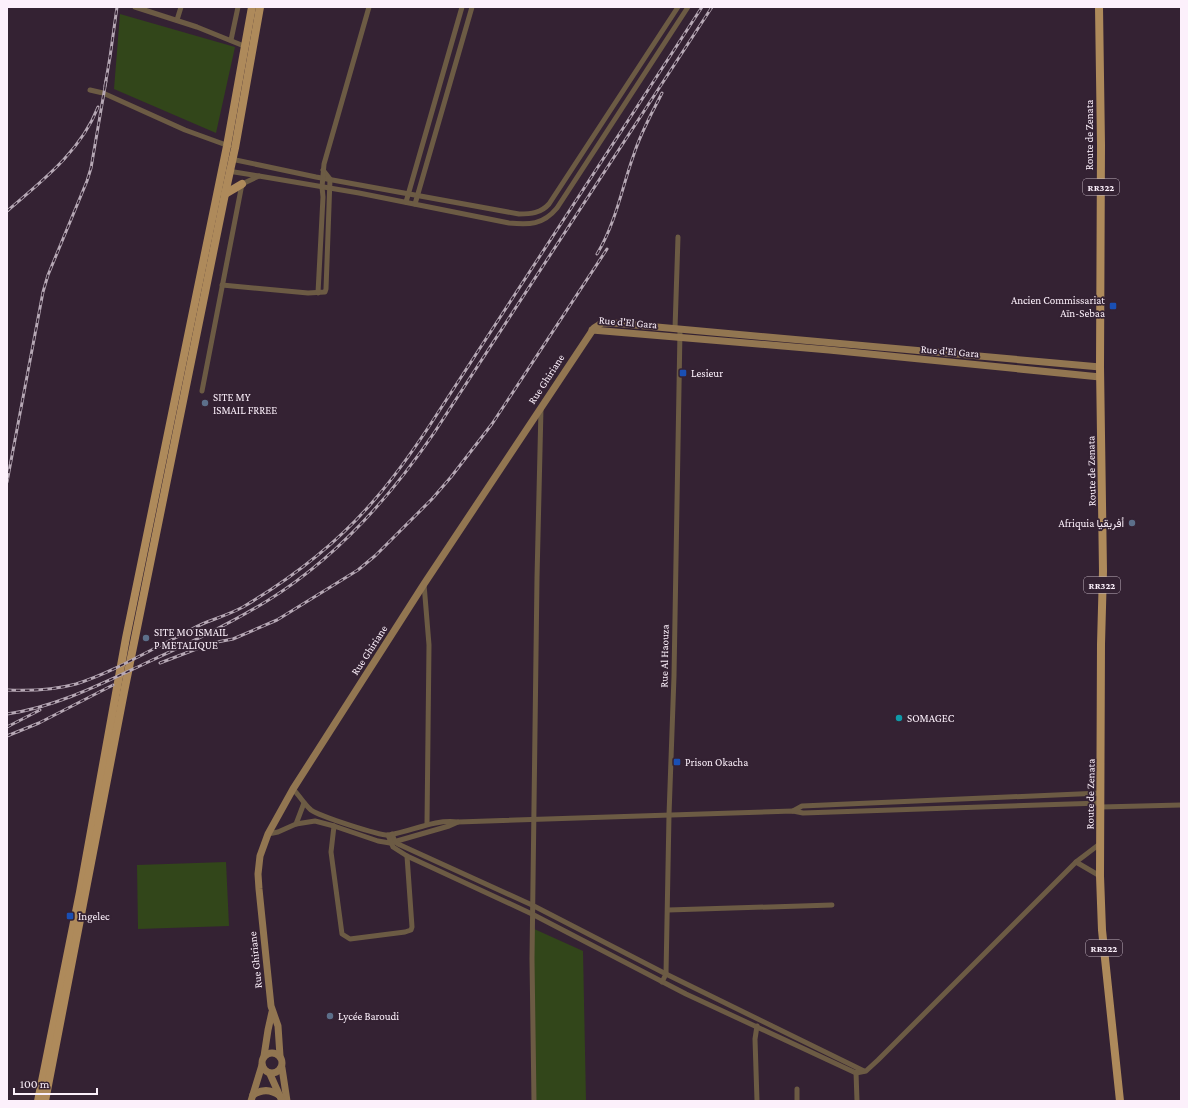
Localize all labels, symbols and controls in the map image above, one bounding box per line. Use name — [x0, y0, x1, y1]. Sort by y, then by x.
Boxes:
street label: Route de Zenata — [1083, 100, 1095, 170]
road number: RR322 — [1083, 179, 1119, 195]
place label: Ancien Commissariat Aïn-Sebaa — [1011, 294, 1105, 319]
marker: Ancien Commissariat Aïn-Sebaa — [1108, 301, 1118, 311]
street label: Rue d'El Gara — [598, 313, 658, 331]
street label: Rue d'El Gara — [920, 342, 980, 360]
street label: Rue Ghiriane — [525, 352, 567, 406]
place label: Lesieur — [691, 367, 723, 379]
marker: Lesieur — [678, 368, 688, 378]
place label: SITE MY ISMAIL FRREE — [213, 391, 277, 416]
marker: SITE MY ISMAIL FRREE — [200, 398, 210, 408]
street label: Route de Zenata — [1084, 436, 1098, 506]
place label: Afriquia أفريقيا — [1059, 517, 1124, 530]
marker: Afriquia أفريقيا — [1127, 518, 1137, 528]
road number: RR322 — [1084, 577, 1120, 593]
street label: Rue Ghiriane — [348, 623, 390, 677]
street label: Rue Al Haouza — [657, 624, 671, 688]
place label: SITE MO ISMAIL P METALIQUE — [154, 626, 228, 651]
marker: SITE MO ISMAIL P METALIQUE — [141, 633, 151, 643]
place label: SOMAGEC — [907, 712, 955, 724]
marker: SOMAGEC — [894, 713, 904, 723]
place label: Prison Okacha — [685, 756, 748, 768]
marker: Prison Okacha — [672, 757, 682, 767]
street label: Route de Zenata — [1083, 759, 1097, 829]
place label: Ingelec — [78, 910, 110, 923]
marker: Ingelec — [65, 911, 75, 921]
street label: Rue Ghiriane — [246, 931, 264, 989]
road number: RR322 — [1086, 940, 1122, 956]
place label: Lycée Baroudi — [338, 1010, 399, 1023]
marker: Lycée Baroudi — [325, 1011, 335, 1021]
scale bar — [14, 1070, 97, 1096]
text: 100 m — [20, 1077, 50, 1091]

